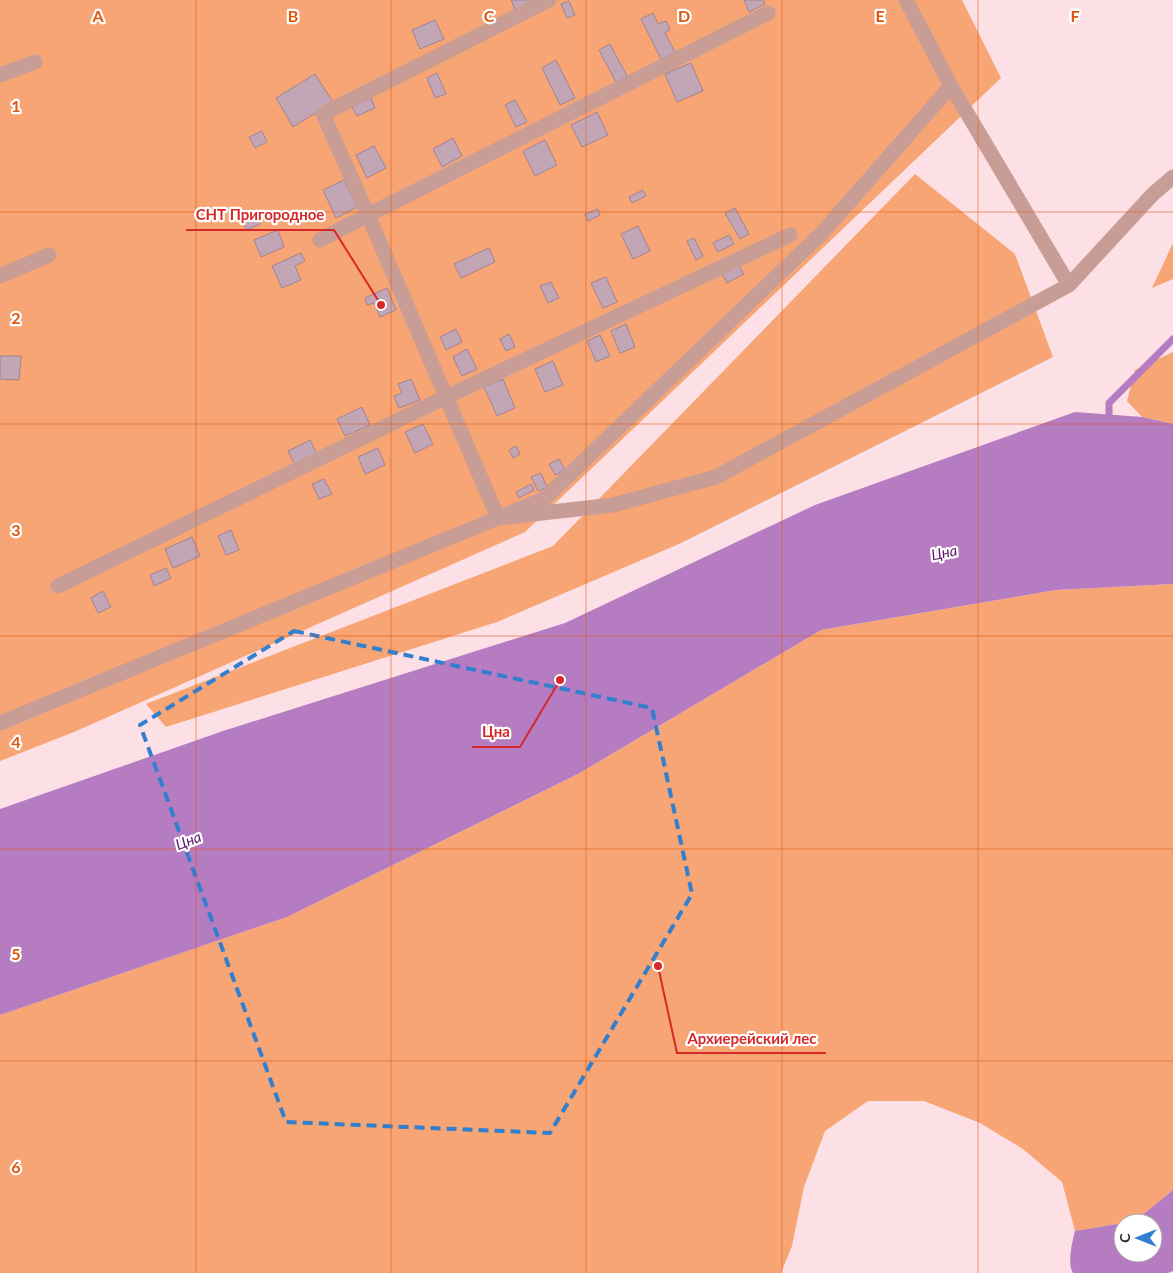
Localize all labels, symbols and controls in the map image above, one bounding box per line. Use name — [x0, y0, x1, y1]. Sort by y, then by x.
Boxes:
text: A — [91, 6, 104, 25]
text: B — [288, 6, 298, 25]
text: C — [484, 6, 495, 25]
text: D — [678, 6, 690, 25]
text: E — [875, 6, 885, 25]
text: F — [1070, 6, 1080, 25]
text: 1 — [11, 96, 21, 115]
callout: СНТ Пригородное — [186, 200, 334, 230]
text: СНТ Пригородное — [196, 205, 324, 223]
text: 2 — [11, 308, 21, 327]
text: 3 — [11, 520, 21, 539]
water label: Цна — [929, 540, 959, 564]
callout: Цна — [472, 717, 520, 747]
text: Цна — [482, 722, 510, 740]
text: 4 — [11, 732, 21, 751]
water label: Цна — [172, 827, 204, 853]
text: 5 — [11, 944, 21, 963]
callout: Архиерейский лес — [677, 1023, 826, 1053]
text: Архиерейский лес — [686, 1029, 817, 1047]
text: 6 — [11, 1157, 21, 1176]
north arrow — [1113, 1213, 1163, 1263]
text: С — [1116, 1233, 1133, 1243]

